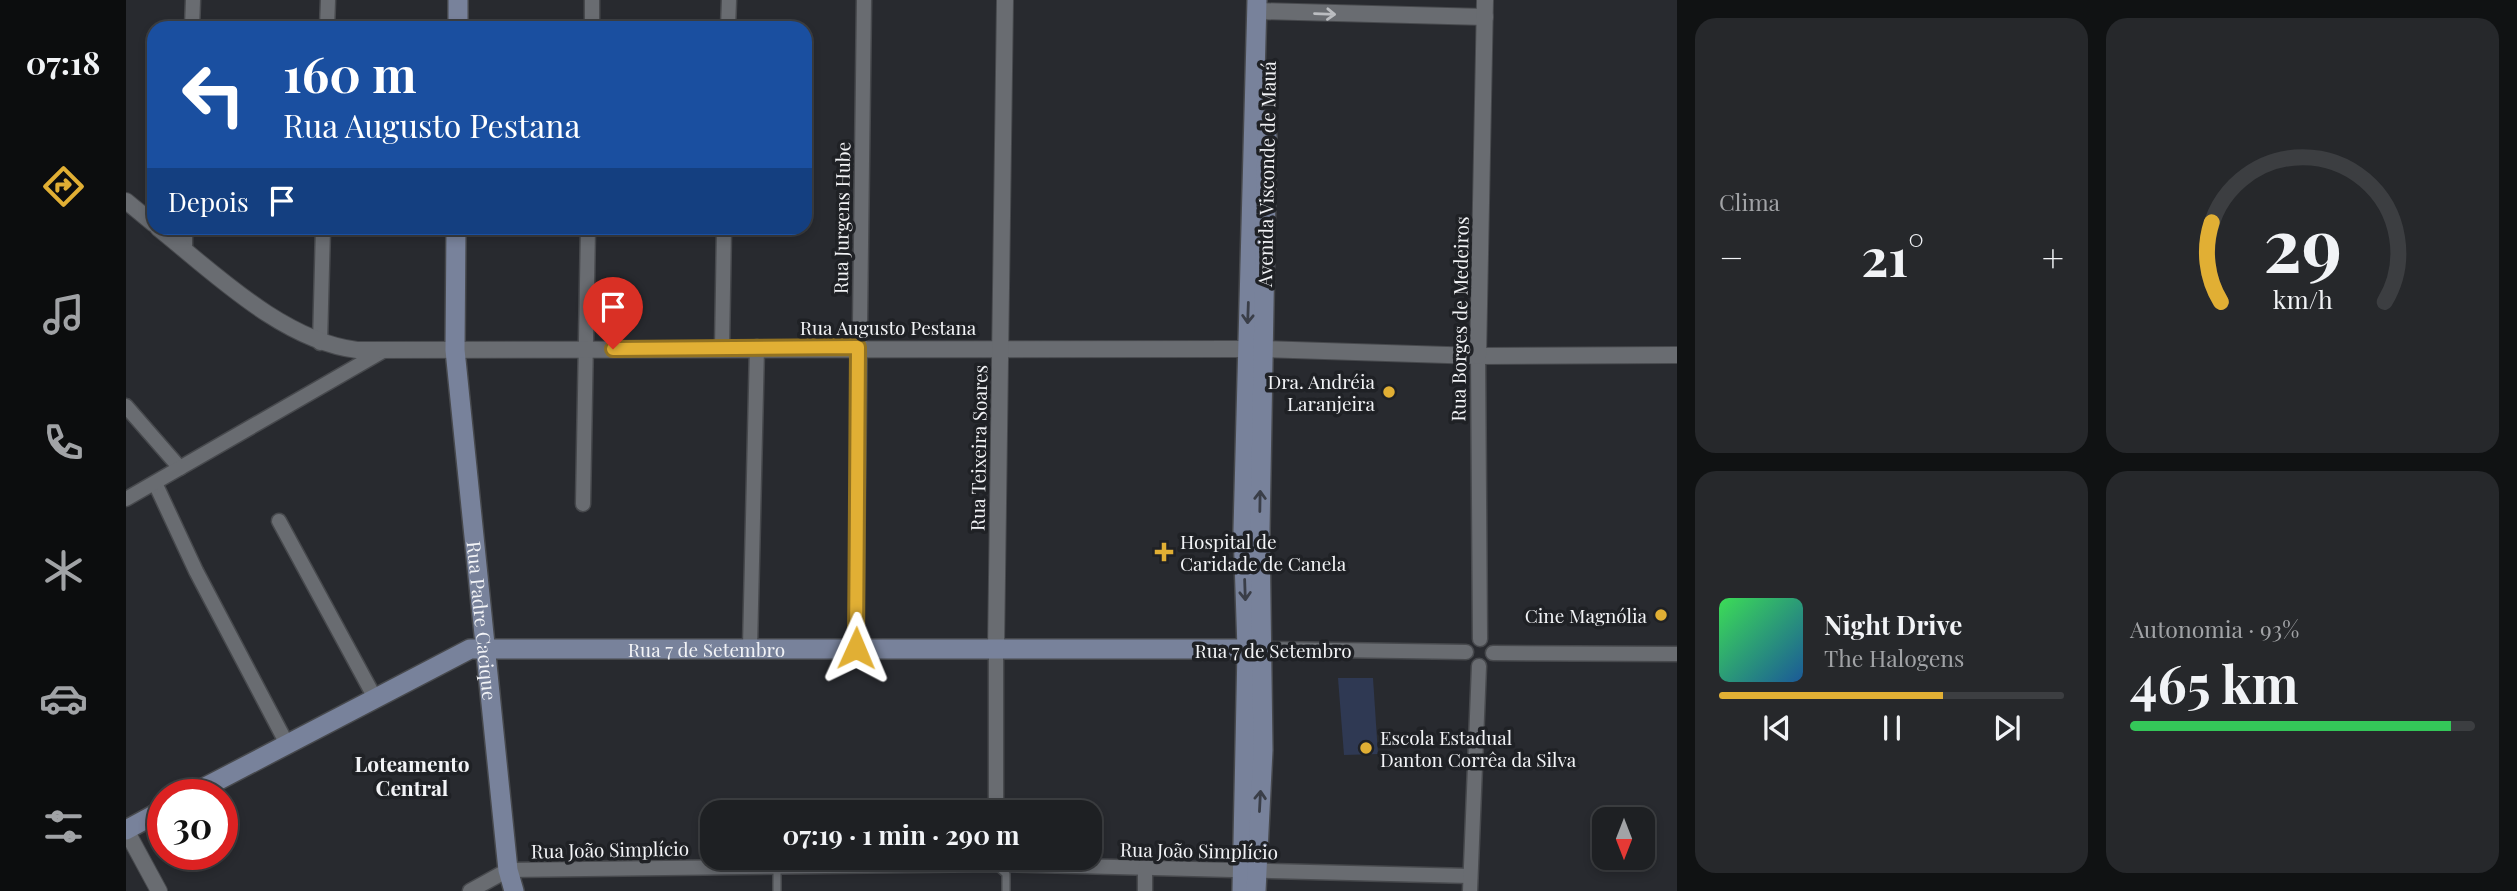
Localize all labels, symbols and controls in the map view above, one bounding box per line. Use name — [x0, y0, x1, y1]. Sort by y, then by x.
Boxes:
one-way arrow — [1314, 8, 1337, 21]
text: 07:18 — [26, 40, 100, 83]
text: 160 m — [283, 40, 417, 105]
icon: left — [168, 49, 259, 140]
street label: Avenida Visconde de Mauá — [1251, 60, 1281, 288]
text: Rua Augusto Pestana — [283, 103, 580, 146]
street label: Rua Jurgens Hube — [827, 142, 855, 294]
icon: directions — [39, 162, 88, 211]
icon: arrive — [263, 182, 301, 220]
text: Depois — [168, 184, 249, 219]
text: Clima — [1719, 186, 1780, 217]
text: 29 — [2263, 193, 2342, 290]
street label: Rua Borges de Medeiros — [1444, 216, 1474, 422]
text: 21° — [1861, 221, 1924, 290]
text: − — [1719, 231, 1744, 282]
text: + — [2042, 231, 2064, 282]
pin — [583, 277, 643, 349]
text: km/h — [2273, 281, 2333, 314]
icon: arrive — [594, 288, 632, 326]
icon: music — [39, 290, 88, 339]
one-way arrow — [1241, 301, 1254, 324]
street label: Rua Augusto Pestana — [800, 314, 977, 340]
street label: Rua Teixeira Soares — [964, 365, 992, 531]
place label: Dra. Andréia Laranjeira — [1267, 368, 1376, 416]
marker: Dra. Andréia Laranjeira — [1381, 384, 1397, 400]
icon: phone — [39, 418, 88, 467]
one-way arrow — [1253, 489, 1267, 512]
place label: Hospital de Caridade de Canela — [1180, 528, 1347, 576]
street label: Rua Padre Cacique — [462, 540, 504, 701]
marker: Hospital de Caridade de Canela — [1154, 542, 1174, 562]
icon: climate — [39, 546, 88, 595]
one-way arrow — [1239, 578, 1252, 601]
place label: Cine Magnólia — [1525, 602, 1648, 628]
marker: Cine Magnólia — [1653, 607, 1669, 623]
text: Night Drive — [1824, 607, 1962, 642]
position arrow — [819, 611, 893, 685]
text: Autonomia · 93% — [2130, 613, 2299, 644]
street label: Rua 7 de Setembro — [628, 636, 785, 662]
street label: Rua 7 de Setembro — [1194, 637, 1352, 663]
text: The Halogens — [1824, 642, 1964, 673]
text: 465 km — [2130, 648, 2299, 717]
icon: car — [39, 674, 88, 723]
icon: previous — [1758, 709, 1796, 747]
icon: pause — [1873, 709, 1911, 747]
icon: next — [1988, 709, 2026, 747]
place label: Escola Estadual Danton Corrêa da Silva — [1380, 724, 1577, 772]
marker: Escola Estadual Danton Corrêa da Silva — [1358, 740, 1374, 756]
district label: Loteamento Central — [354, 749, 470, 801]
speed limit sign: 30 — [147, 779, 238, 870]
one-way arrow — [1254, 791, 1267, 813]
icon: filters — [39, 802, 88, 851]
north arrow — [1592, 807, 1656, 870]
map controls — [1592, 807, 1655, 870]
text: 07:19 · 1 min · 290 m — [783, 817, 1020, 852]
street label: Rua João Simplício — [531, 835, 689, 863]
street label: Rua João Simplício — [1120, 836, 1278, 864]

